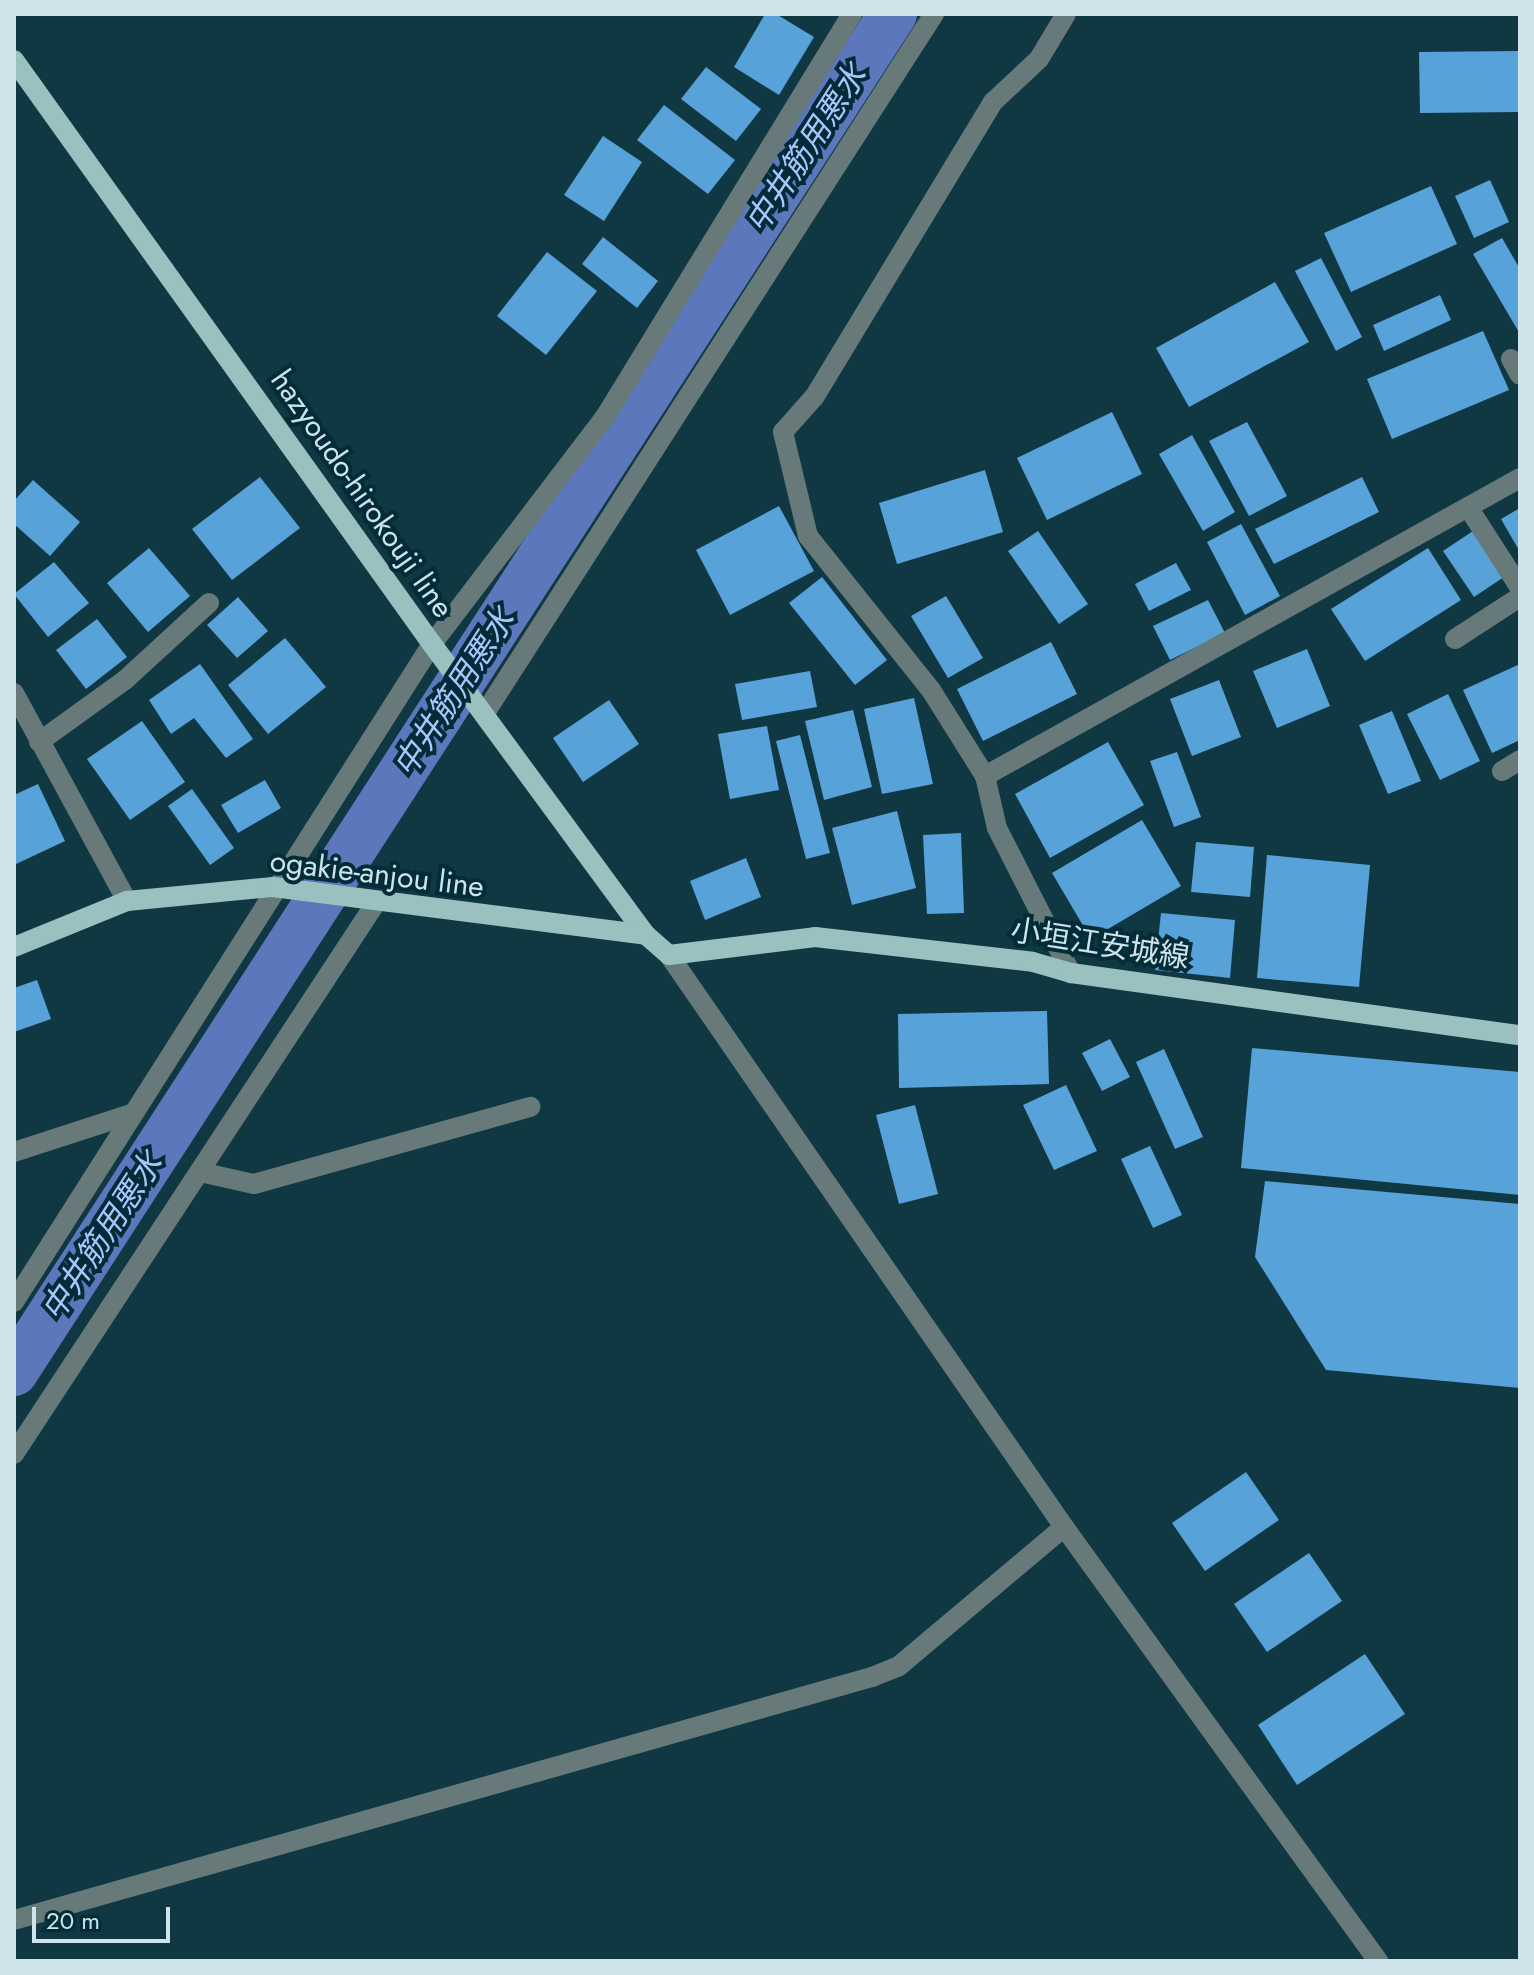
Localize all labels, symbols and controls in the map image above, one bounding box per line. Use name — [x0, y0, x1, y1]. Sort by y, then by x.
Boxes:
water label: 中井筋用悪水 — [738, 58, 874, 240]
street label: hazyoudo-hirokouji line — [263, 363, 461, 625]
water label: 中井筋用悪水 — [386, 602, 522, 784]
street label: ogakie-anjou line — [268, 843, 486, 905]
street label: 小垣江安城線 — [1008, 912, 1192, 976]
water label: 中井筋用悪水 — [34, 1146, 170, 1328]
scale bar — [36, 1891, 174, 1941]
text: 20 m — [46, 1903, 100, 1938]

